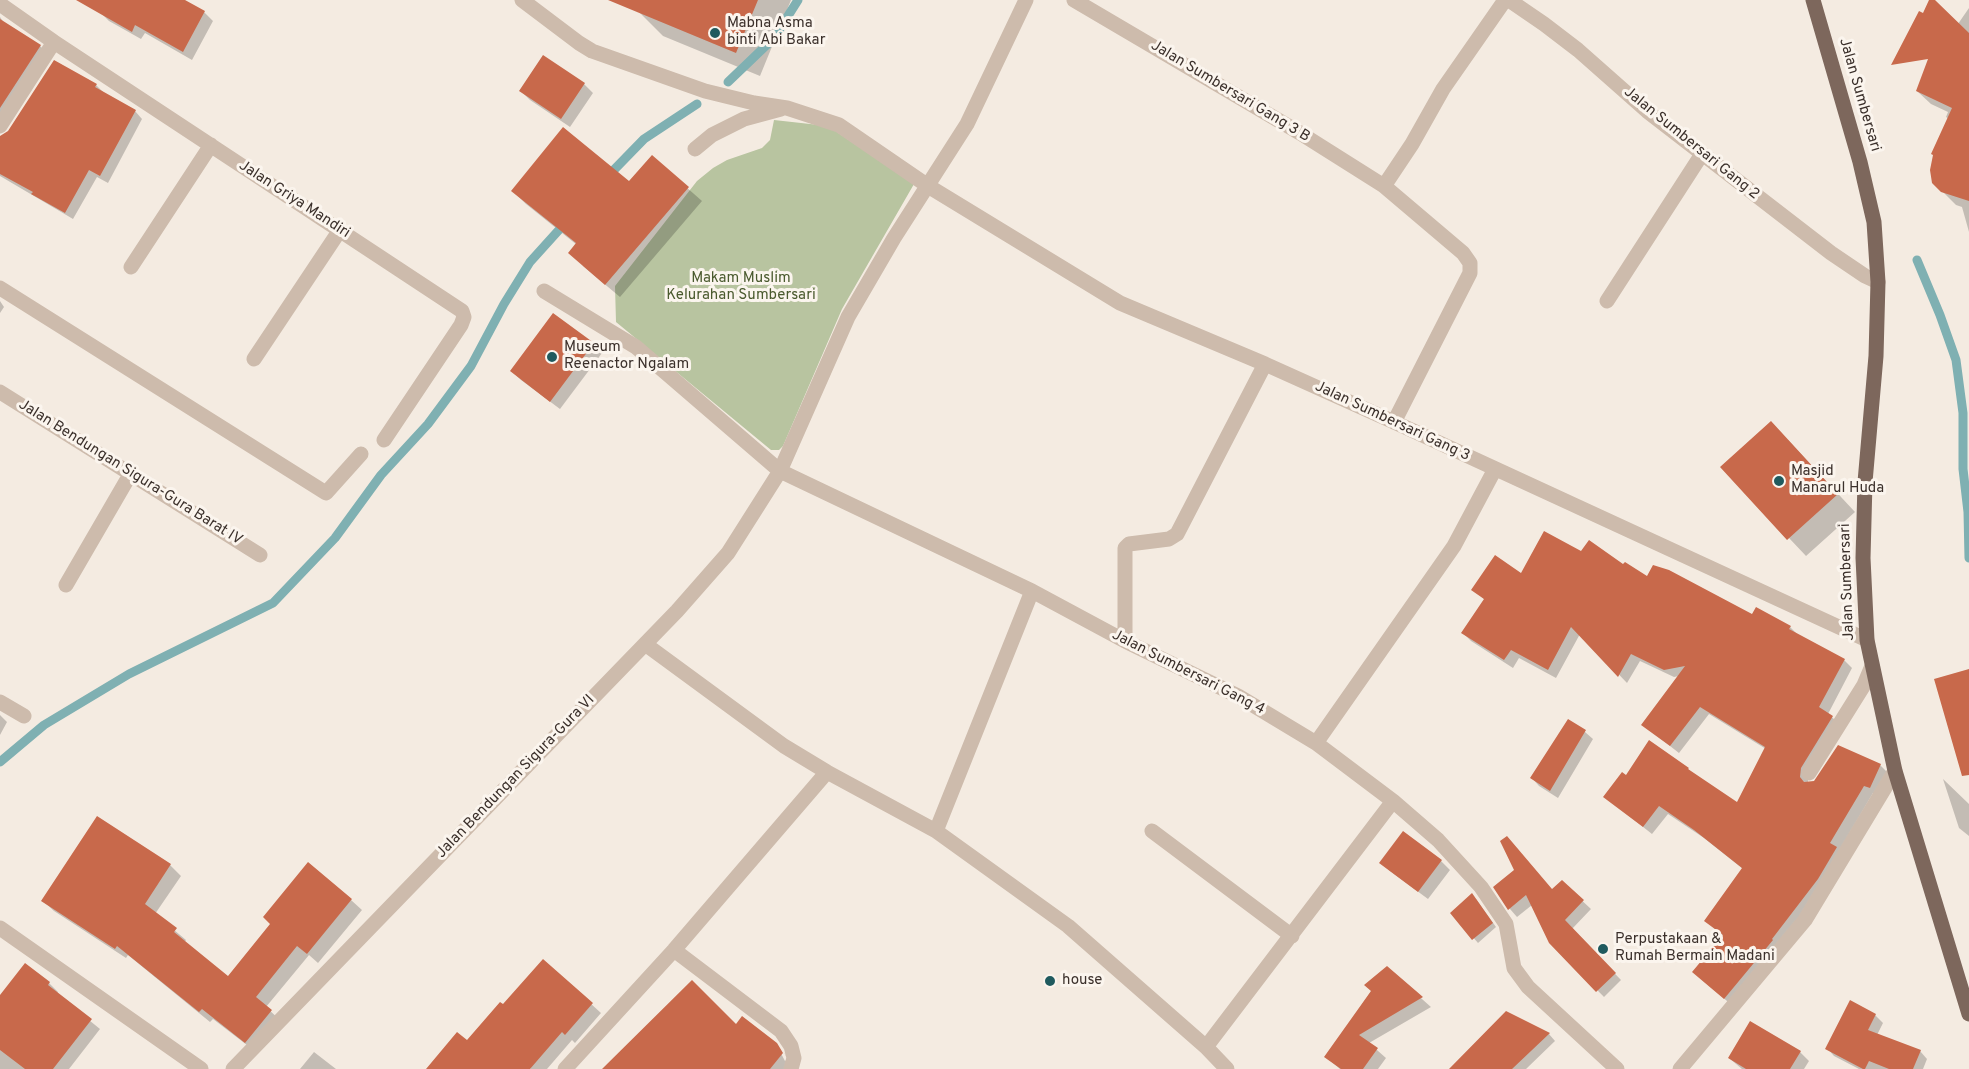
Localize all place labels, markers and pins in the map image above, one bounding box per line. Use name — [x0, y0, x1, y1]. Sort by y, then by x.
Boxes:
place label: Mabna Asma binti Abi Bakar — [727, 15, 825, 50]
marker: Mabna Asma binti Abi Bakar — [708, 26, 722, 40]
place label: Museum Reenactor Ngalam — [564, 339, 689, 374]
marker: Museum Reenactor Ngalam — [545, 350, 559, 364]
place label: Masjid Manarul Huda — [1791, 463, 1884, 498]
marker: Masjid Manarul Huda — [1772, 474, 1786, 488]
place label: Perpustakaan & Rumah Bermain Madani — [1615, 931, 1775, 966]
marker: Perpustakaan & Rumah Bermain Madani — [1596, 942, 1610, 956]
place label: house — [1062, 972, 1102, 990]
marker: house — [1043, 974, 1057, 988]

